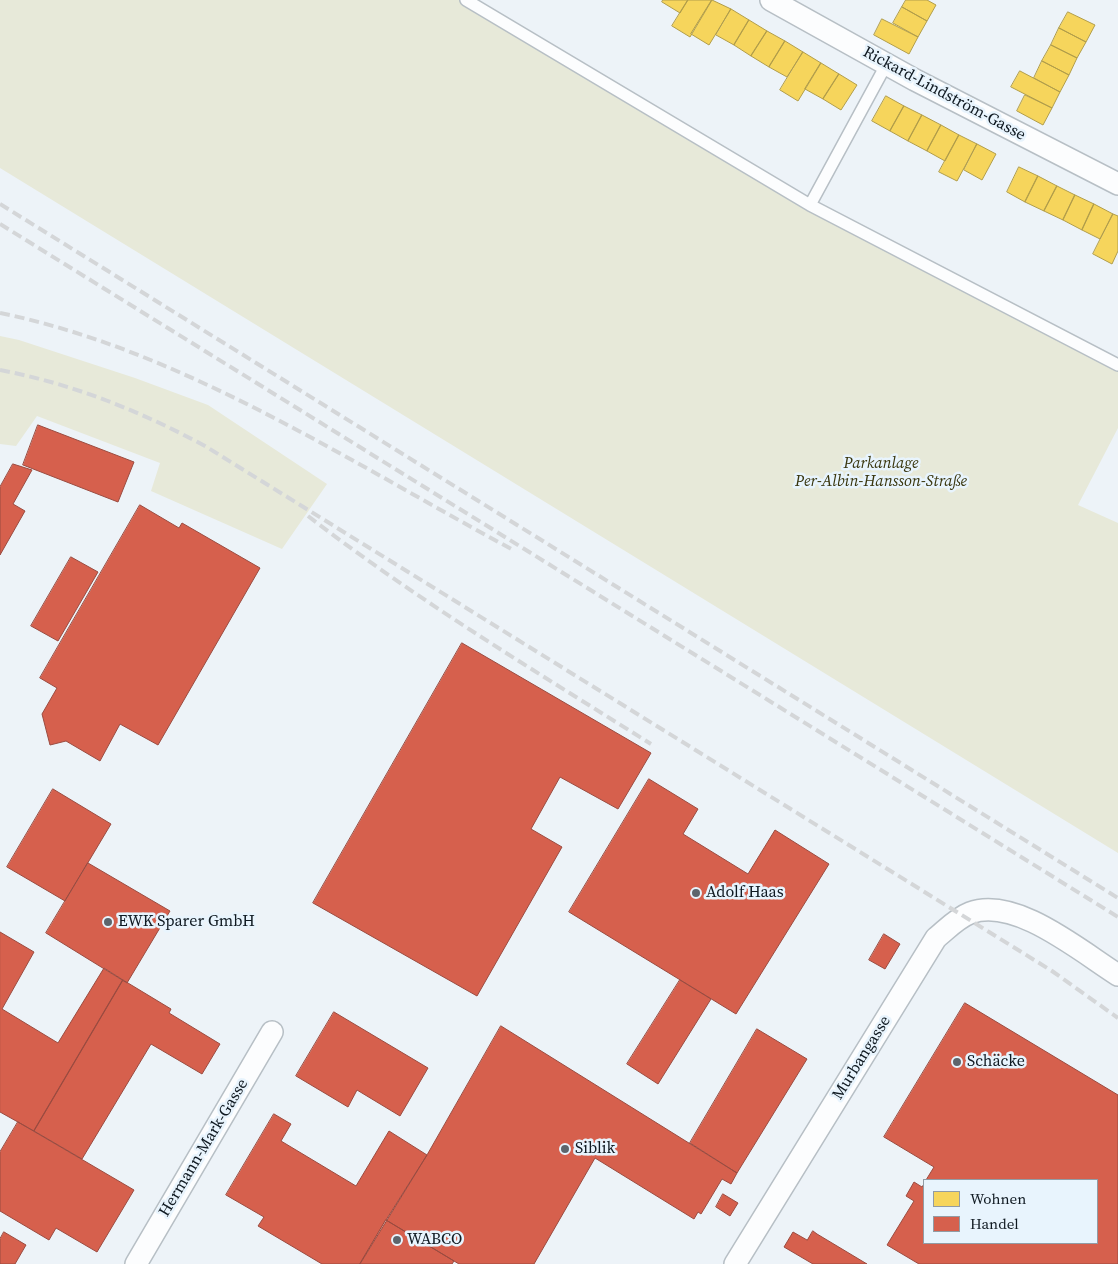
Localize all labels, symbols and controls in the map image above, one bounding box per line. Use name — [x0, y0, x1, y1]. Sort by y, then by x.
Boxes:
street label: Rickard-Lindström-Gasse — [859, 43, 1029, 145]
park label: Parkanlage Per-Albin-Hansson-Straße — [795, 454, 967, 492]
place label: Adolf Haas — [706, 883, 784, 903]
marker: Adolf Haas — [690, 887, 702, 899]
place label: EWK Sparer GmbH — [118, 912, 255, 932]
marker: EWK Sparer GmbH — [102, 916, 114, 928]
street label: Murbangasse — [829, 1013, 895, 1103]
place label: Schäcke — [967, 1052, 1025, 1072]
marker: Schäcke — [951, 1056, 963, 1068]
street label: Hermann-Mark-Gasse — [155, 1076, 253, 1220]
place label: Siblik — [575, 1139, 615, 1159]
marker: Siblik — [559, 1143, 571, 1155]
legend — [923, 1179, 1098, 1244]
text: Wohnen — [970, 1188, 1026, 1209]
text: Handel — [970, 1213, 1019, 1234]
place label: WABCO — [407, 1230, 462, 1250]
marker: WABCO — [391, 1234, 403, 1246]

